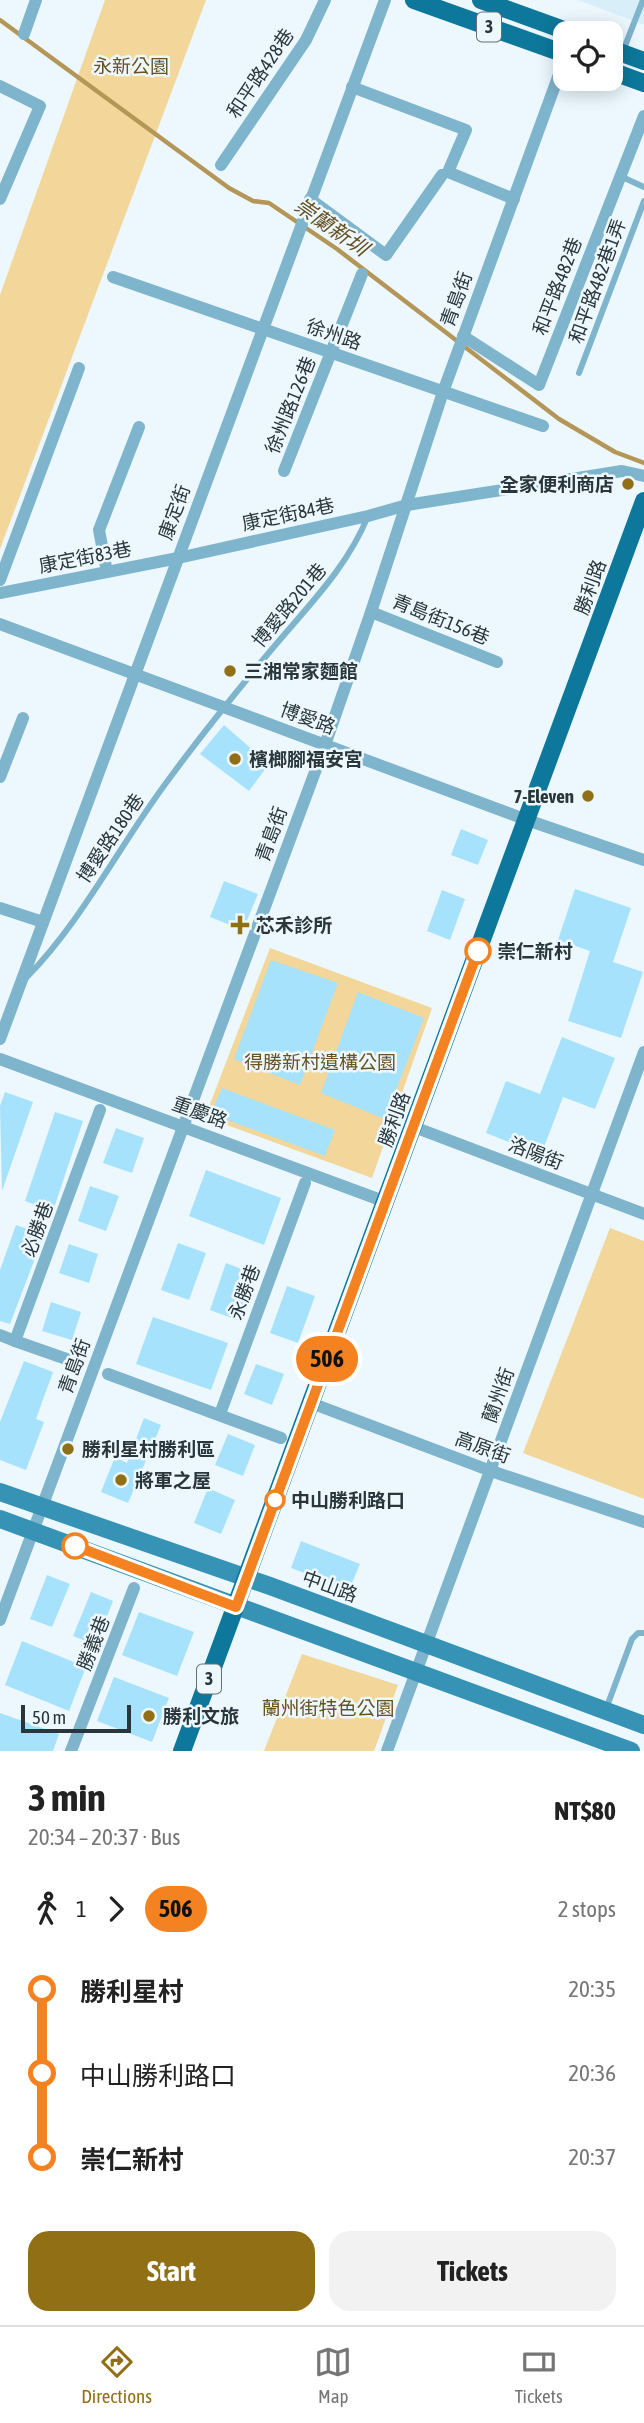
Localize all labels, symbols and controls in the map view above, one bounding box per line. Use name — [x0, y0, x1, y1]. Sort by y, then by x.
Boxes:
road number: 3 — [477, 12, 501, 42]
map controls — [553, 21, 623, 91]
button: locate — [553, 21, 623, 91]
street label: 和平路428巷 — [222, 24, 298, 122]
park label: 永新公園 — [93, 55, 169, 77]
water label: 崇蘭新圳 — [290, 192, 375, 262]
street label: 和平路482巷1弄 — [564, 216, 630, 346]
street label: 和平路482巷 — [528, 234, 586, 338]
street label: 青島街 — [436, 268, 476, 330]
street label: 徐州路 — [303, 314, 365, 354]
street label: 徐州路126巷 — [261, 353, 319, 457]
place label: 全家便利商店 — [500, 473, 614, 495]
marker: 全家便利商店 — [620, 476, 636, 492]
street label: 康定街 — [154, 481, 194, 543]
street label: 康定街84巷 — [240, 493, 336, 535]
street label: 康定街83巷 — [37, 537, 133, 577]
street label: 勝利路 — [570, 556, 610, 618]
street label: 博愛路201巷 — [248, 559, 330, 651]
street label: 青島街156巷 — [389, 590, 493, 648]
place label: 三湘常家麵館 — [244, 660, 358, 682]
marker: 三湘常家麵館 — [222, 663, 238, 679]
street label: 博愛路 — [277, 698, 339, 738]
place label: 檳榔腳福安宮 — [249, 748, 363, 770]
marker: 檳榔腳福安宮 — [227, 751, 243, 767]
place label: 7-Eleven — [513, 785, 574, 807]
marker: 7-Eleven — [580, 788, 596, 804]
street label: 博愛路180巷 — [72, 789, 148, 887]
street label: 青島街 — [251, 803, 291, 865]
place label: 芯禾診所 — [256, 914, 332, 936]
marker: 芯禾診所 — [230, 915, 250, 935]
marker: 崇仁新村 — [465, 938, 491, 964]
place label: 崇仁新村 — [497, 940, 573, 962]
park label: 得勝新村遺構公園 — [244, 1051, 396, 1073]
street label: 勝利路 — [374, 1088, 414, 1150]
street label: 重慶路 — [169, 1092, 231, 1132]
street label: 洛陽街 — [505, 1133, 567, 1173]
street label: 必勝巷 — [17, 1198, 57, 1260]
street label: 永勝巷 — [224, 1261, 264, 1323]
street label: 青島街 — [54, 1335, 94, 1397]
line badge: 506 — [287, 1336, 367, 1382]
text: 506 — [310, 1345, 344, 1372]
street label: 蘭州街 — [478, 1364, 518, 1426]
street label: 高原街 — [452, 1427, 514, 1467]
place label: 勝利星村勝利區 — [82, 1438, 215, 1460]
marker: 勝利星村勝利區 — [60, 1441, 76, 1457]
place label: 將軍之屋 — [135, 1469, 211, 1491]
marker: 將軍之屋 — [113, 1472, 129, 1488]
place label: 中山勝利路口 — [291, 1489, 405, 1511]
marker: 中山勝利路口 — [265, 1490, 285, 1510]
unlabelled marker — [62, 1533, 88, 1559]
street label: 中山路 — [299, 1566, 361, 1606]
street label: 勝義巷 — [73, 1612, 113, 1674]
road number: 3 — [197, 1664, 221, 1694]
park label: 蘭州街特色公園 — [261, 1697, 395, 1719]
scale bar — [21, 1702, 131, 1734]
place label: 勝利文旅 — [163, 1705, 239, 1727]
text: 50 m — [32, 1706, 66, 1728]
marker: 勝利文旅 — [141, 1708, 157, 1724]
text: 3 min — [28, 1776, 106, 1819]
text: NT$80 — [554, 1796, 616, 1826]
text: 20:34 – 20:37 · Bus — [28, 1824, 180, 1850]
icon: walk — [28, 1890, 66, 1928]
icon: forward — [97, 1890, 135, 1928]
text: 506 — [159, 1895, 193, 1922]
text: 1 — [76, 1896, 87, 1922]
text: 2 stops — [558, 1896, 616, 1922]
text: 20:35 — [568, 1976, 616, 2002]
text: 勝利星村 — [80, 1977, 184, 2007]
text: 20:36 — [568, 2060, 616, 2086]
text: 中山勝利路口 — [80, 2061, 236, 2091]
text: 20:37 — [568, 2144, 616, 2170]
text: 崇仁新村 — [80, 2145, 184, 2175]
button: Start — [28, 2231, 315, 2311]
button: Tickets — [329, 2231, 616, 2311]
tab: Directions — [81, 2343, 152, 2407]
tab: Map — [314, 2343, 352, 2407]
tab: Tickets — [515, 2343, 563, 2407]

